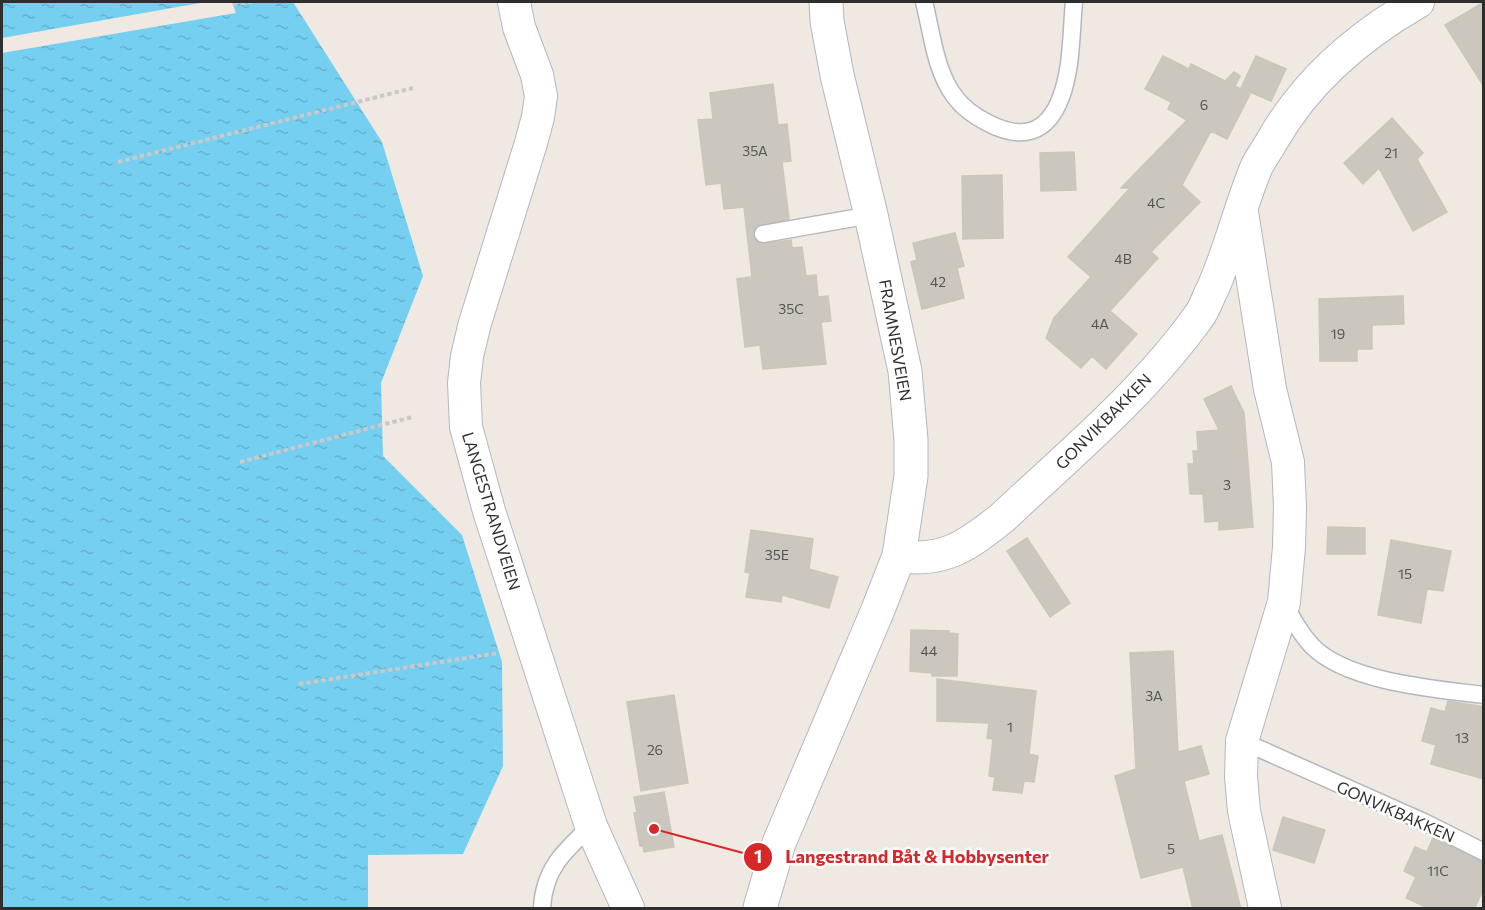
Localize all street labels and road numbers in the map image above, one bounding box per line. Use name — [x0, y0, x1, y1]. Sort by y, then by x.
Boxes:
street label: FRAMNESVEIEN — [876, 278, 916, 402]
street label: GONVIKBAKKEN — [1051, 369, 1155, 473]
street label: LANGESTRANDVEIEN — [459, 429, 525, 593]
street label: GONVIKBAKKEN — [1334, 776, 1458, 846]

